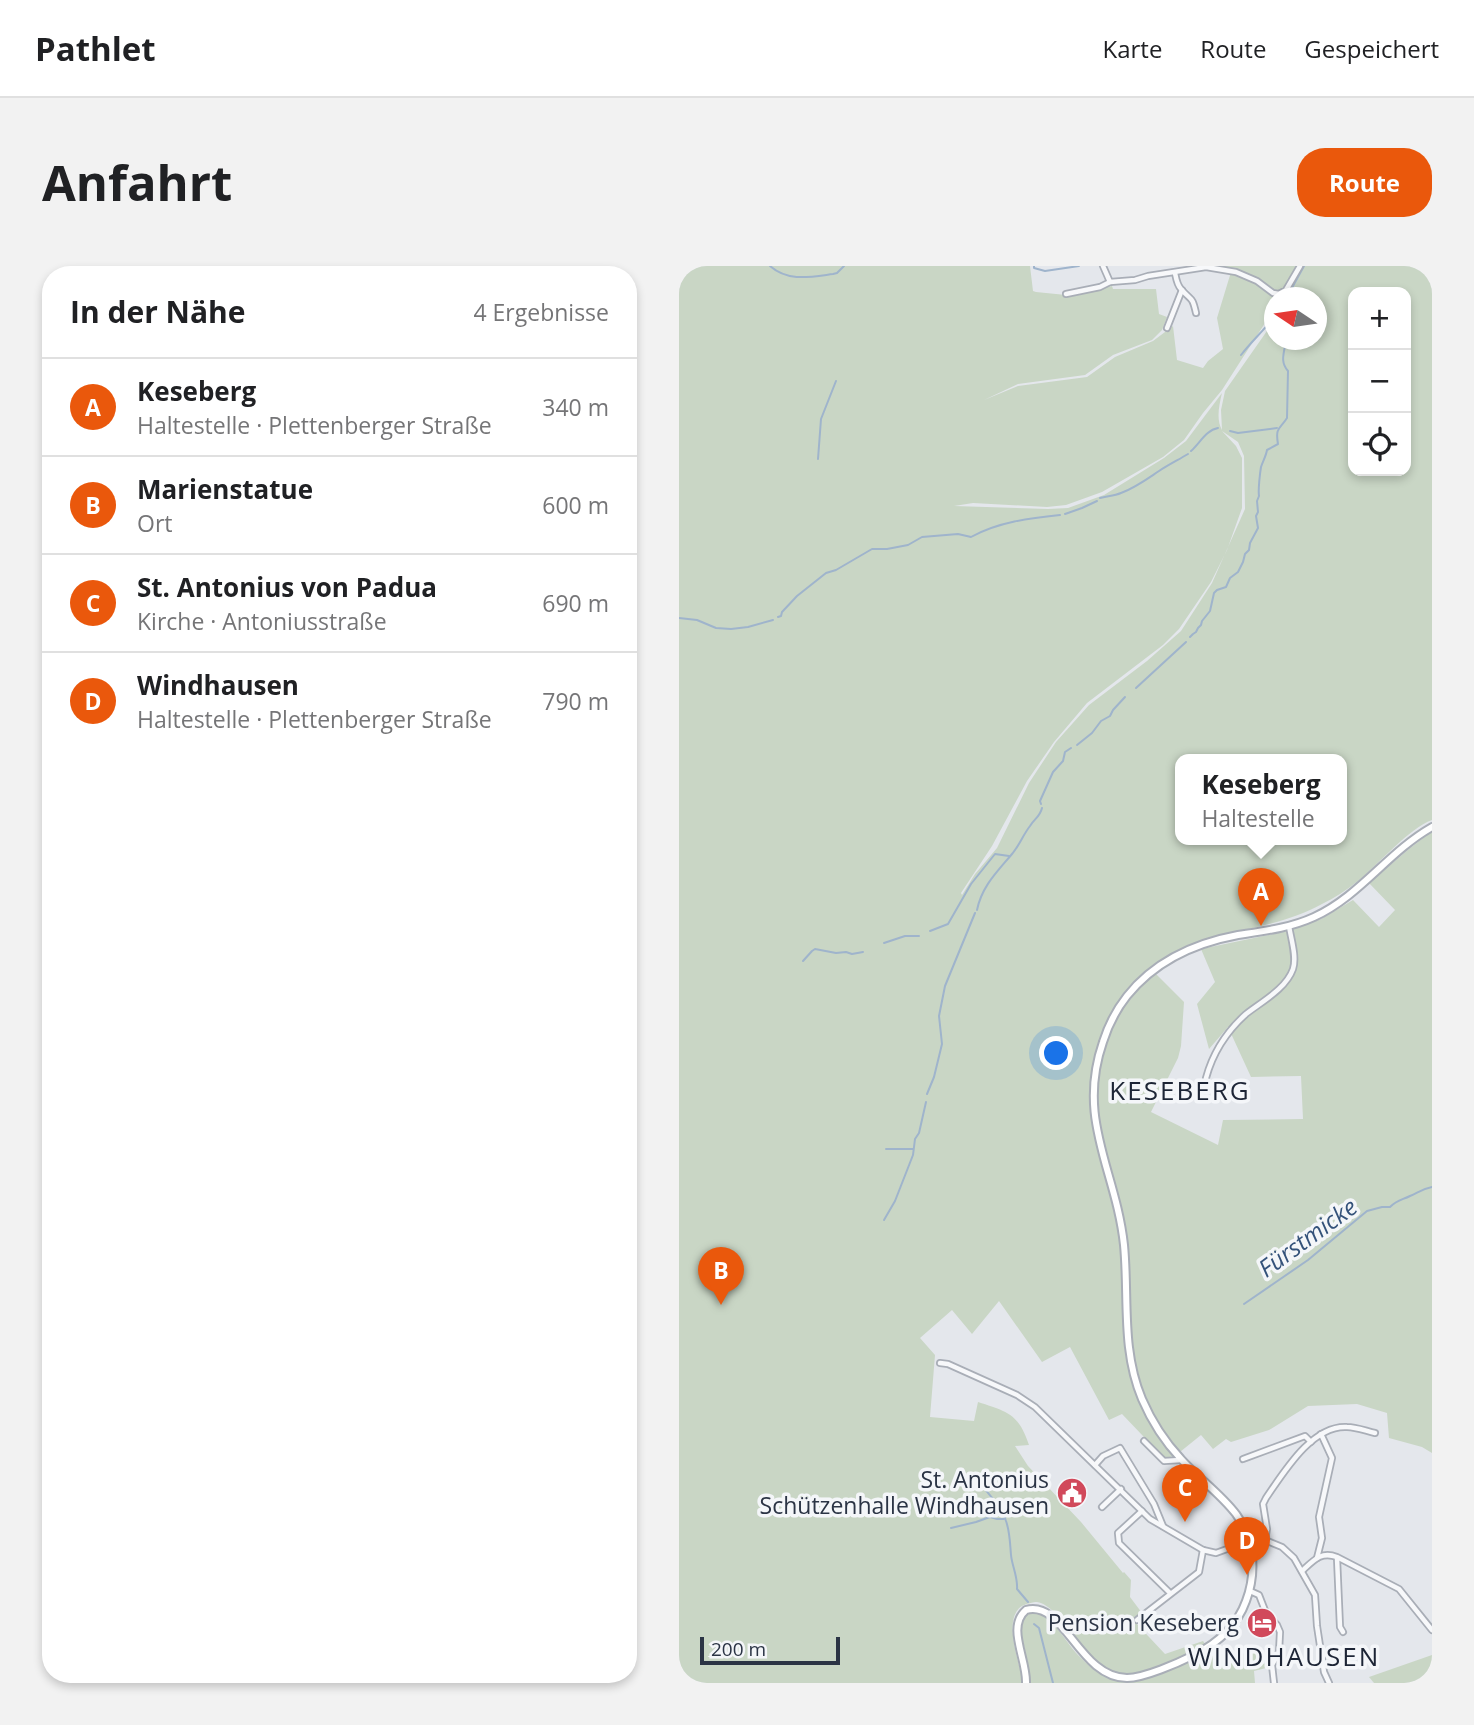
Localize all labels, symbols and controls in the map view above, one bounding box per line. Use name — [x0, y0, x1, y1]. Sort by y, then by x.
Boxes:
text: Pathlet — [35, 26, 156, 71]
text: Karte — [1102, 32, 1162, 65]
text: Route — [1200, 32, 1266, 65]
text: Gespeichert — [1304, 32, 1439, 65]
button: Route — [1297, 148, 1432, 217]
text: Anfahrt — [42, 149, 232, 215]
north arrow — [1264, 287, 1327, 350]
map controls — [1348, 287, 1411, 476]
button: + — [1348, 287, 1411, 350]
text: In der Nähe — [70, 291, 246, 332]
text: 4 Ergebnisse — [473, 296, 609, 328]
button: − — [1348, 350, 1411, 413]
text: Keseberg — [137, 373, 256, 409]
text: A — [85, 391, 101, 423]
text: 340 m — [542, 391, 609, 423]
text: Haltestelle · Plettenberger Straße — [137, 409, 492, 441]
button: locate — [1348, 413, 1411, 476]
text: Marienstatue — [137, 471, 313, 507]
text: B — [85, 489, 101, 521]
text: 600 m — [542, 489, 609, 521]
text: Ort — [137, 507, 173, 539]
text: St. Antonius von Padua — [137, 569, 437, 605]
text: C — [86, 587, 100, 619]
text: 690 m — [542, 587, 609, 619]
text: Kirche · Antoniusstraße — [137, 605, 387, 637]
text: Windhausen — [137, 667, 299, 703]
text: D — [84, 685, 102, 717]
text: 790 m — [542, 685, 609, 717]
text: Haltestelle · Plettenberger Straße — [137, 703, 492, 735]
popup — [1175, 754, 1347, 845]
text: Keseberg — [1201, 766, 1321, 802]
text: Haltestelle — [1201, 802, 1315, 834]
pin: A — [1238, 868, 1284, 926]
your location — [1039, 1036, 1073, 1070]
district label: KESEBERG — [1109, 1072, 1251, 1108]
water label: Fürstmicke — [1251, 1190, 1363, 1284]
pin: B — [698, 1247, 744, 1305]
place label: St. Antonius Schützenhalle Windhausen — [760, 1463, 1049, 1521]
pin: C — [1162, 1464, 1208, 1522]
public building icon: St. Antonius Schützenhalle Windhausen — [1055, 1476, 1089, 1510]
pin: D — [1224, 1517, 1270, 1575]
place label: Pension Keseberg — [1048, 1606, 1240, 1638]
hotel icon: Pension Keseberg — [1245, 1606, 1279, 1640]
scale bar — [700, 1634, 840, 1666]
text: 200 m — [711, 1636, 766, 1662]
district label: WINDHAUSEN — [1188, 1638, 1380, 1674]

